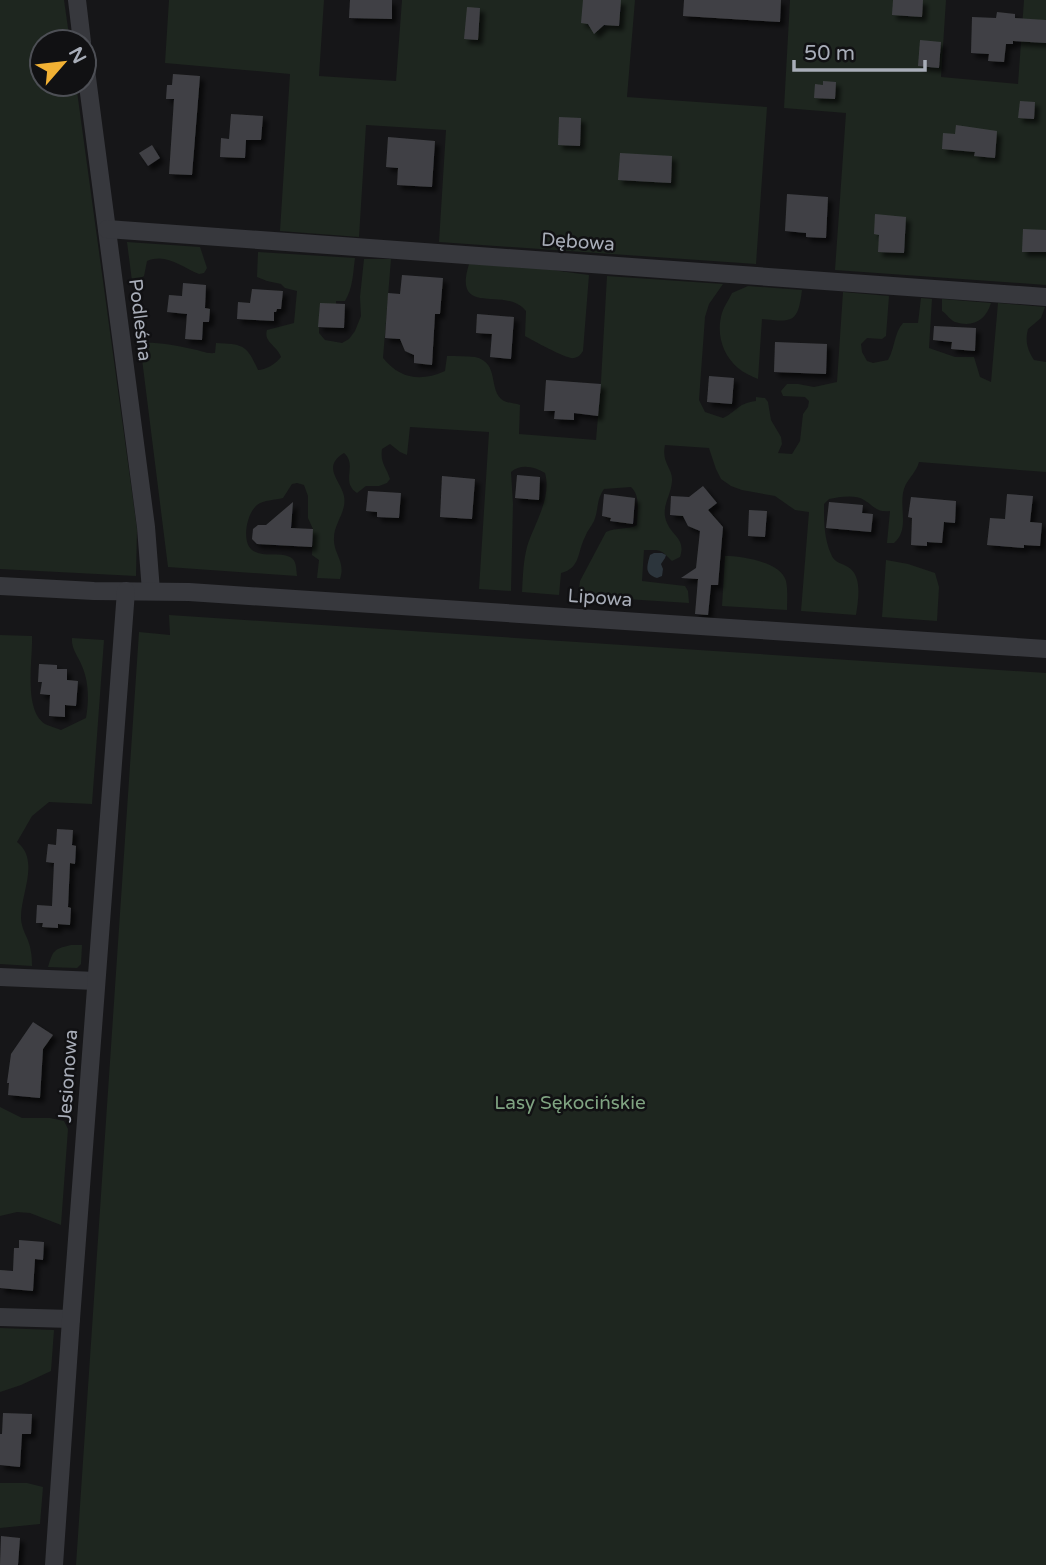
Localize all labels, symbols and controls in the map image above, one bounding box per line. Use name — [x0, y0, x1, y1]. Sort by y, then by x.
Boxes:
north arrow — [28, 28, 98, 98]
scale bar — [794, 28, 925, 72]
text: 50 m — [804, 41, 855, 66]
text: N — [64, 44, 90, 67]
street label: Dębowa — [540, 228, 616, 256]
street label: Podleśna — [124, 278, 156, 362]
street label: Lipowa — [567, 585, 633, 611]
street label: Jesionowa — [54, 1029, 82, 1123]
park label: Lasy Sękocińskie — [494, 1092, 646, 1114]

